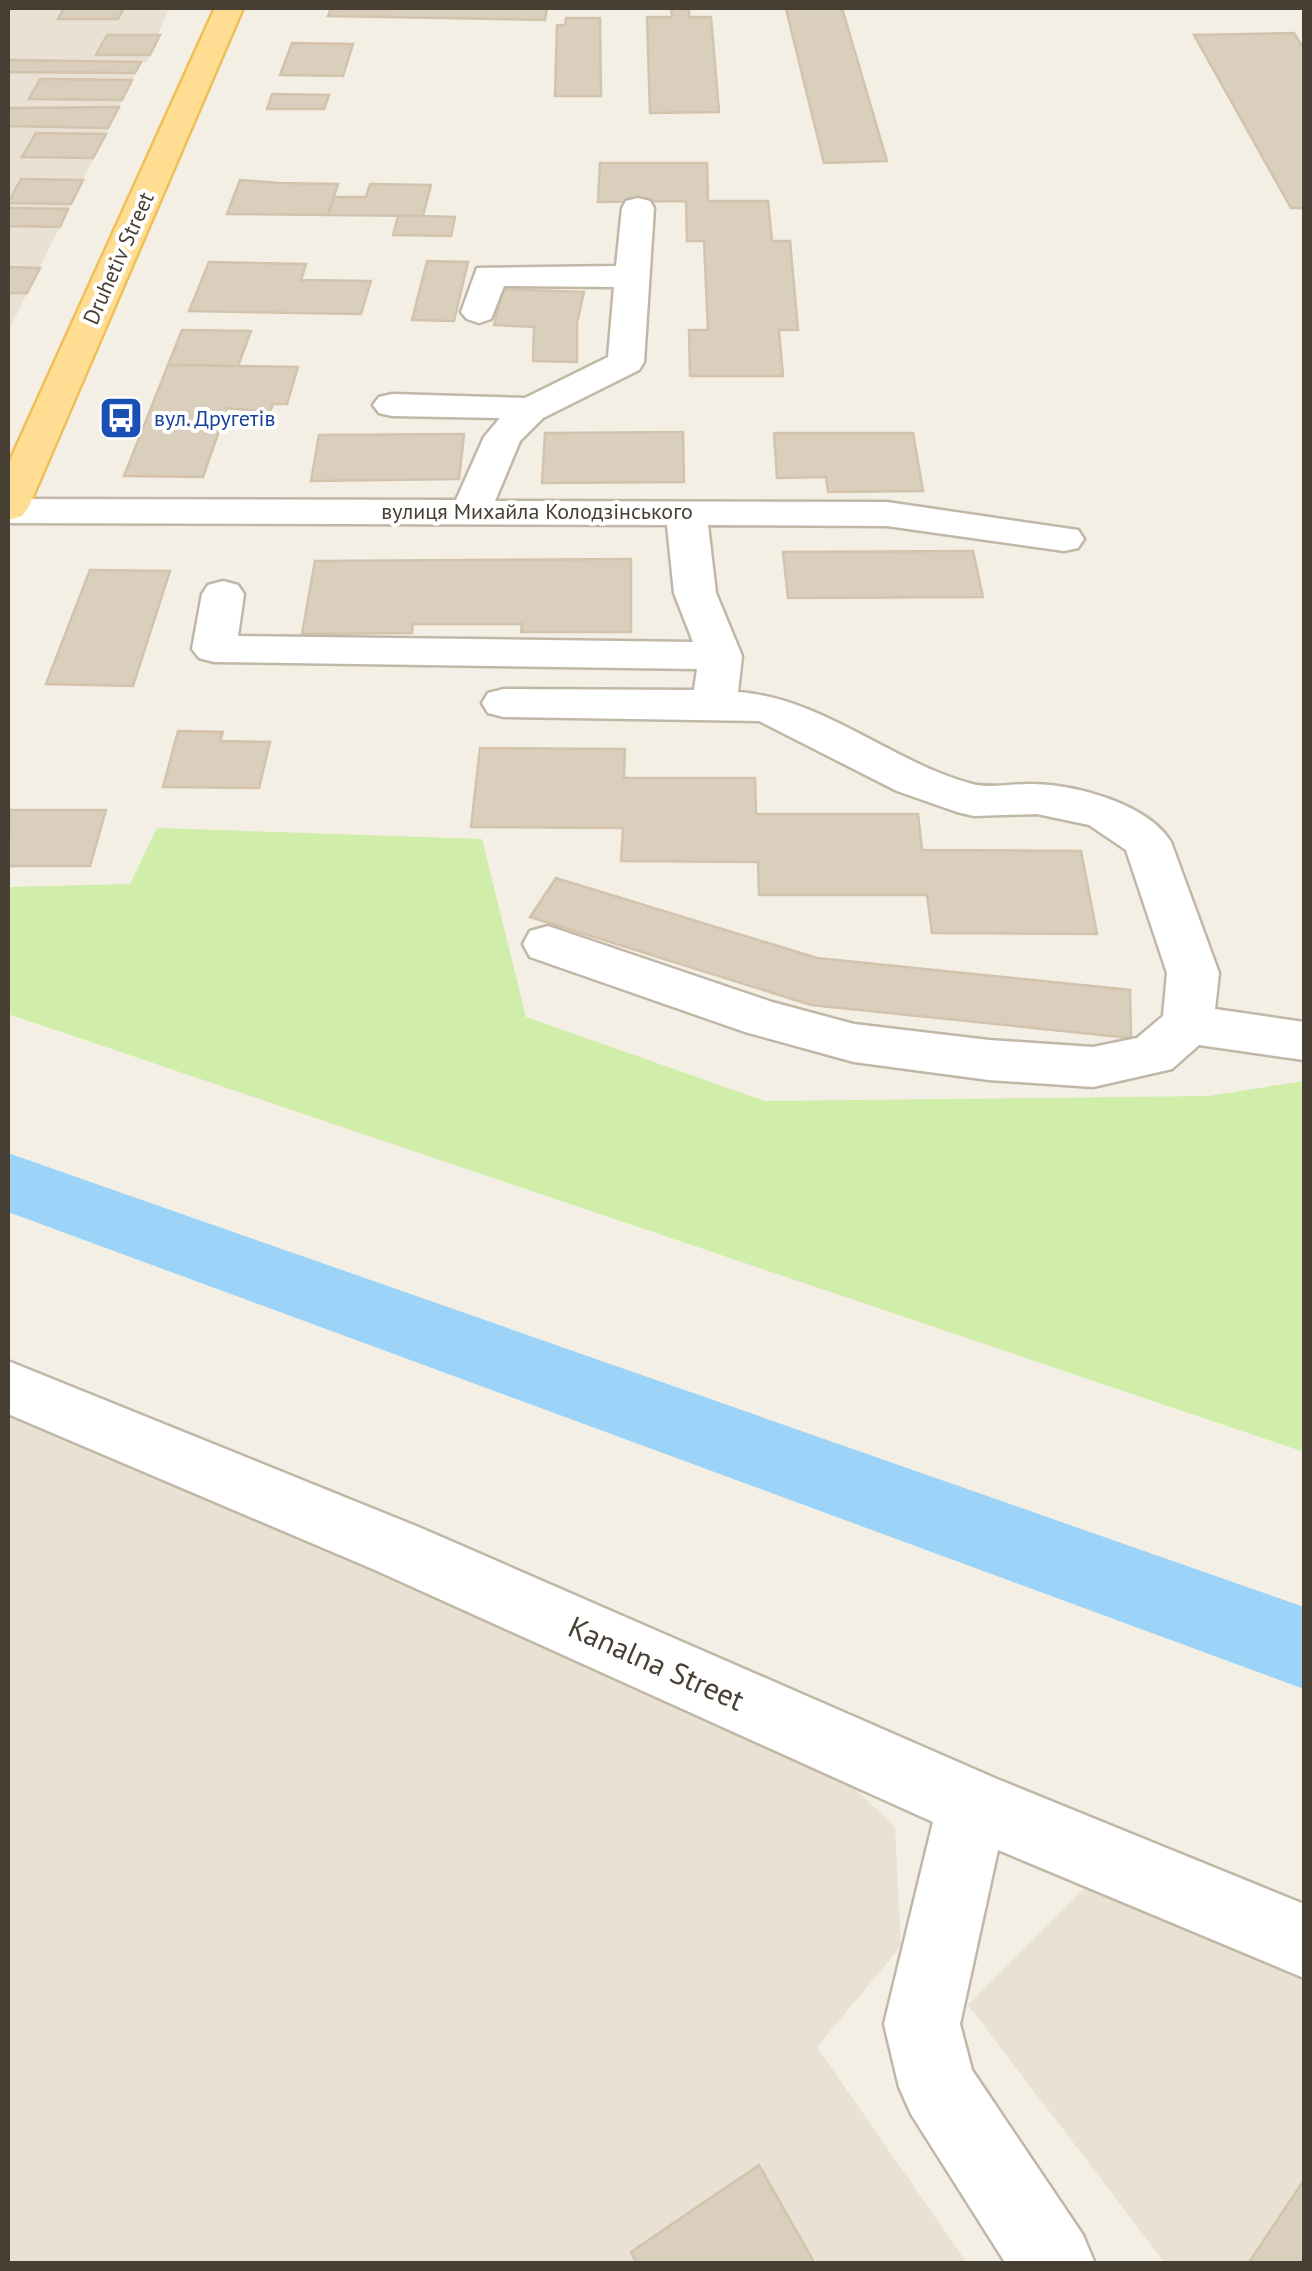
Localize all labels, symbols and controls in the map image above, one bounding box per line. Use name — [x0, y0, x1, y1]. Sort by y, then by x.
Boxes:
street label: Druhetiv Street — [76, 187, 160, 329]
bus stop icon: вул. Другетів — [98, 395, 144, 441]
place label: вул. Другетів — [154, 404, 275, 432]
street label: вулиця Михайла Колодзінського — [381, 497, 693, 525]
street label: Kanalna Street — [563, 1607, 751, 1719]

